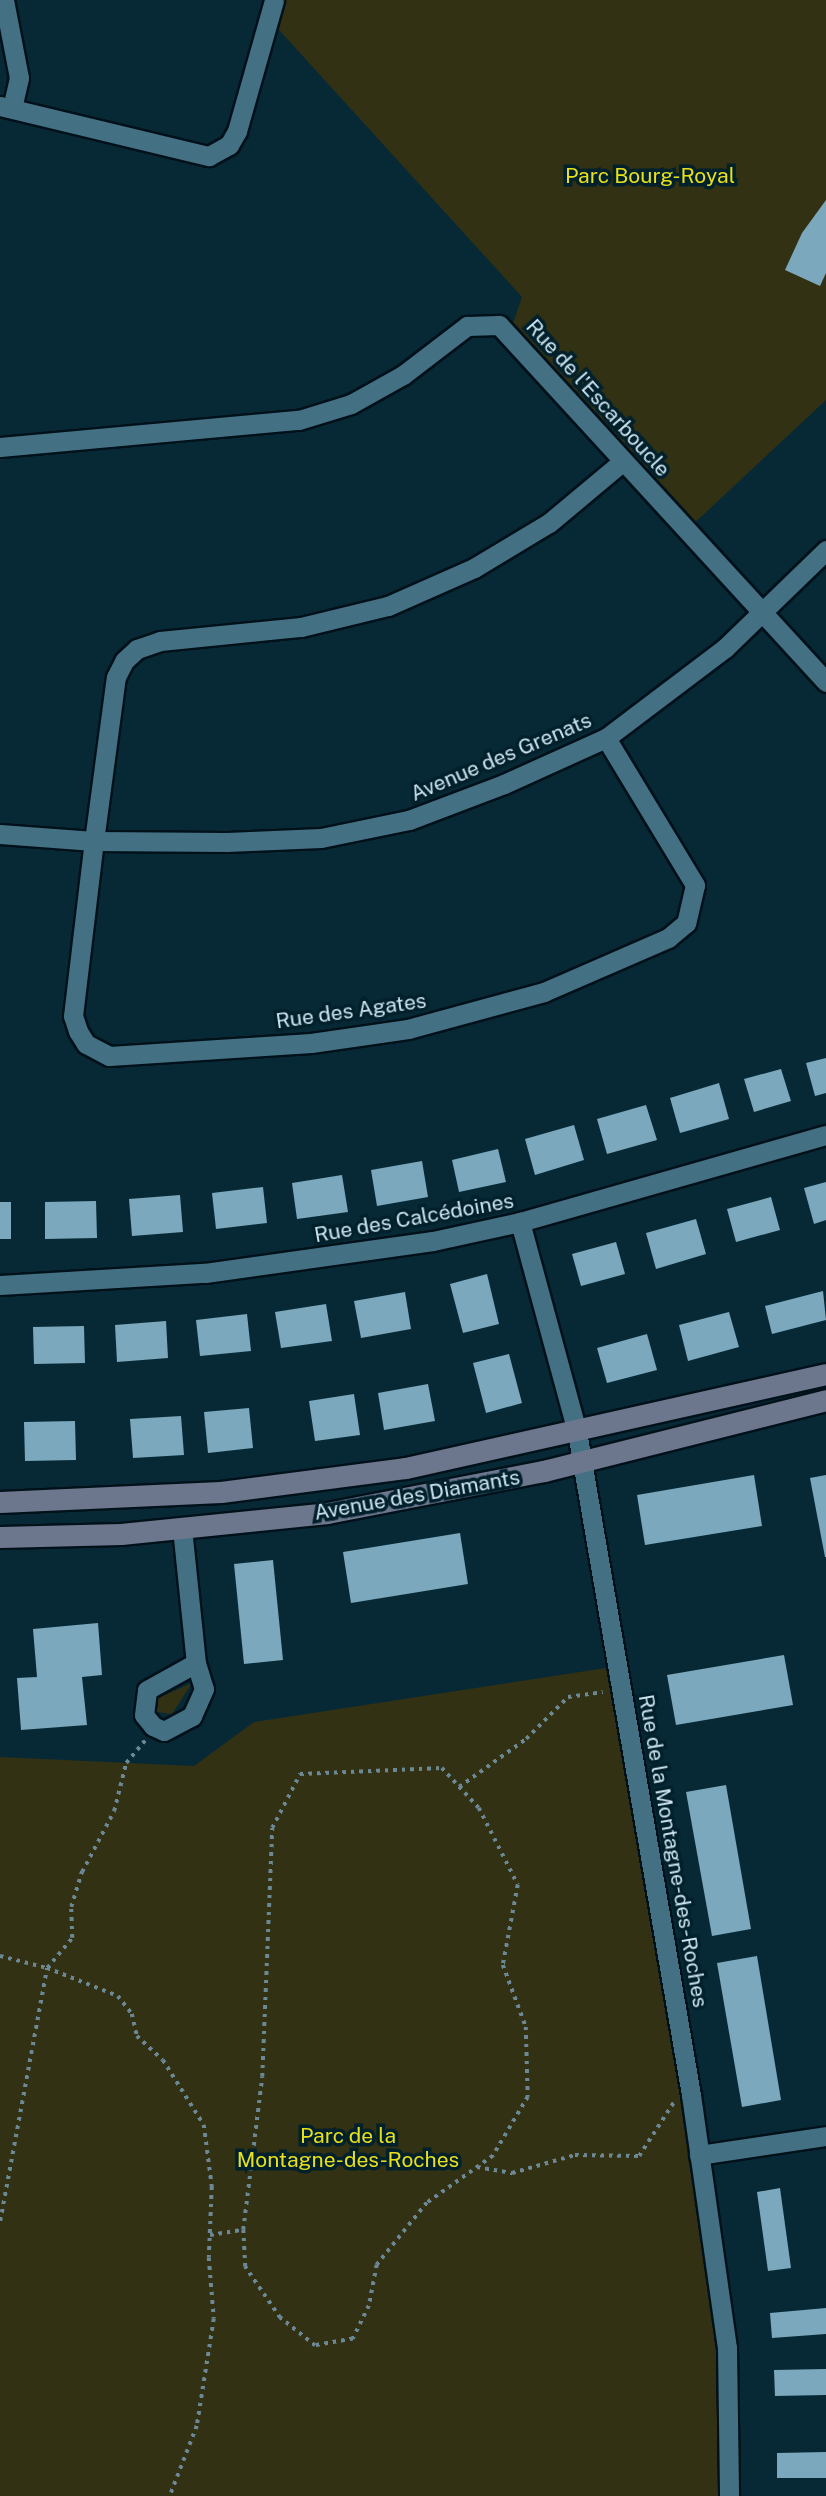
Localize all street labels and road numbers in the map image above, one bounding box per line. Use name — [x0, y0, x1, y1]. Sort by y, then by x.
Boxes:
street label: Rue de l'Escarboucle — [521, 314, 675, 482]
street label: Avenue des Grenats — [406, 707, 596, 807]
street label: Rue des Agates — [274, 988, 428, 1034]
street label: Rue des Calcédoines — [312, 1188, 516, 1248]
street label: Avenue des Diamants — [312, 1464, 522, 1526]
street label: Rue de la Montagne-des-Roches — [633, 1692, 713, 2010]

